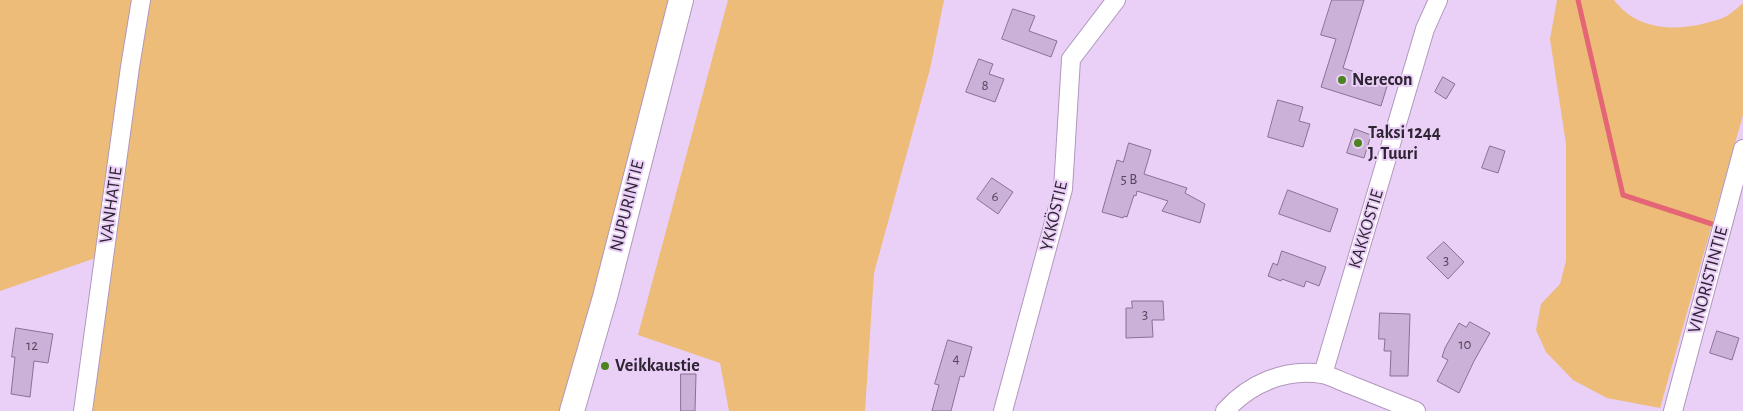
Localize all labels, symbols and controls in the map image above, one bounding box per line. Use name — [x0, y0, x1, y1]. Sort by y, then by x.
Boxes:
place label: Nerecon — [1352, 69, 1413, 91]
marker: Nerecon — [1336, 74, 1348, 86]
house number: 8 — [981, 76, 989, 94]
place label: Taksi 1244 J. Tuuri — [1368, 122, 1441, 164]
marker: Taksi 1244 J. Tuuri — [1352, 137, 1364, 149]
street label: NUPURINTIE — [605, 158, 649, 254]
street label: VANHATIE — [95, 166, 127, 244]
house number: 5 B — [1121, 170, 1137, 188]
street label: YKKÖSTIE — [1036, 179, 1072, 253]
house number: 6 — [991, 187, 999, 205]
street label: KAKKOSTIE — [1344, 187, 1388, 271]
street label: VINORISTINTIE — [1683, 224, 1733, 336]
house number: 3 — [1443, 251, 1449, 269]
house number: 3 — [1142, 305, 1148, 323]
house number: 10 — [1458, 335, 1472, 353]
house number: 12 — [26, 336, 38, 354]
house number: 4 — [952, 349, 960, 367]
place label: Veikkaustie — [615, 355, 700, 377]
marker: Veikkaustie — [599, 360, 611, 372]

